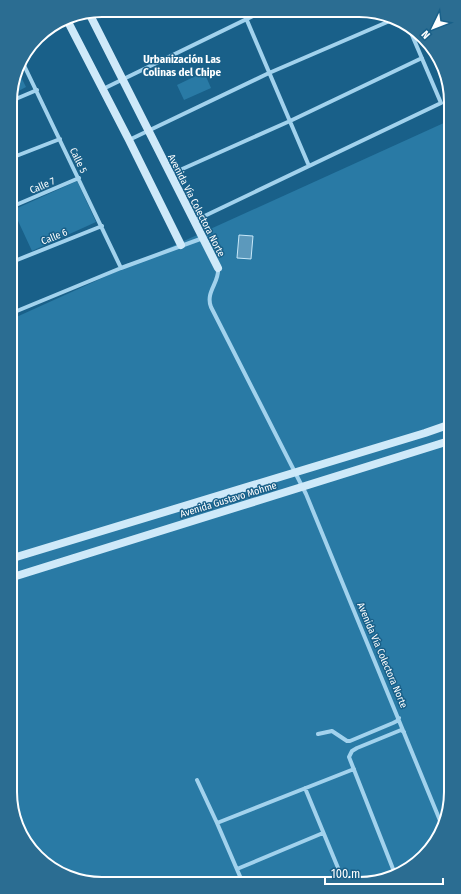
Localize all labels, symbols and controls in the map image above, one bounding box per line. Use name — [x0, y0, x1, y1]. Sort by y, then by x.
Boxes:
north arrow — [413, 8, 453, 48]
text: N — [419, 28, 433, 41]
district label: Urbanización Las Colinas del Chipe — [143, 53, 222, 79]
street label: Calle 5 — [67, 146, 90, 176]
street label: Avenida Vía Colectora Norte — [165, 152, 228, 259]
street label: Calle 7 — [28, 175, 57, 197]
street label: Calle 6 — [39, 226, 69, 248]
street label: Avenida Gustavo Mohme — [178, 480, 278, 520]
street label: Avenida Vía Colectora Norte — [354, 600, 411, 710]
scale bar — [325, 860, 443, 886]
text: 100 m — [331, 867, 360, 881]

